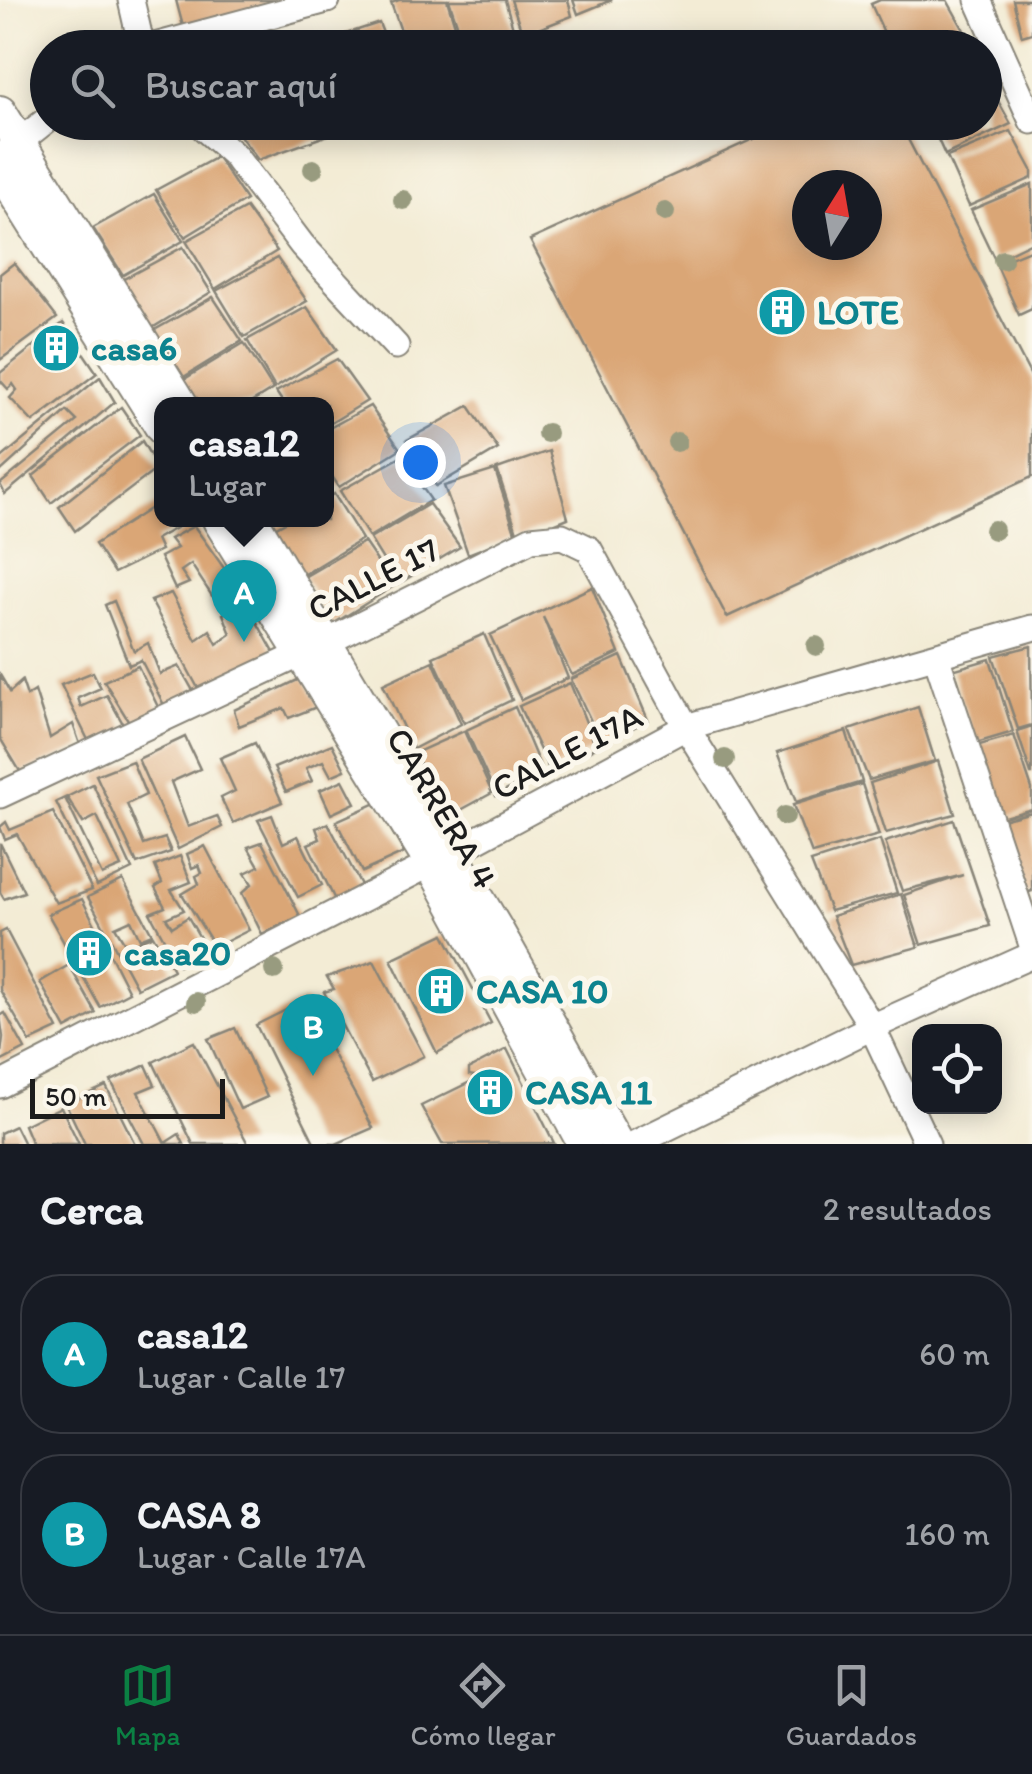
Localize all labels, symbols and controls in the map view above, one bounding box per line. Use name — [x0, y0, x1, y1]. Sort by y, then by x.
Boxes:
search box — [30, 30, 1002, 140]
icon: search — [65, 58, 120, 113]
text: Buscar aquí — [145, 62, 337, 108]
north arrow — [792, 170, 882, 260]
building icon: LOTE — [756, 286, 808, 338]
place label: LOTE — [817, 291, 899, 333]
building icon: casa6 — [30, 322, 82, 374]
place label: casa6 — [91, 327, 177, 369]
popup — [154, 397, 334, 527]
text: casa12 — [189, 420, 299, 466]
your location — [395, 437, 446, 488]
text: Lugar — [189, 466, 266, 504]
street label: CALLE 17 — [300, 528, 446, 630]
pin: A — [212, 560, 276, 642]
street label: CALLE 17A — [485, 695, 649, 809]
street label: CARRERA 4 — [378, 720, 506, 896]
building icon: casa20 — [63, 927, 115, 979]
place label: casa20 — [124, 932, 231, 974]
building icon: CASA 10 — [415, 965, 467, 1017]
place label: CASA 10 — [476, 970, 609, 1012]
pin: B — [280, 994, 346, 1076]
map controls — [912, 1024, 1002, 1114]
button: locate — [912, 1024, 1002, 1114]
building icon: CASA 11 — [464, 1066, 516, 1118]
place label: CASA 11 — [525, 1071, 652, 1113]
scale bar — [30, 1074, 225, 1118]
text: 50 m — [45, 1079, 107, 1113]
text: Cerca — [40, 1184, 144, 1235]
text: 2 resultados — [823, 1190, 992, 1228]
text: casa12 — [137, 1312, 248, 1358]
text: A — [64, 1335, 85, 1373]
text: 60 m — [919, 1335, 990, 1373]
text: Lugar · Calle 17 — [137, 1358, 345, 1396]
text: CASA 8 — [137, 1492, 261, 1538]
text: B — [64, 1515, 85, 1553]
text: 160 m — [904, 1515, 990, 1553]
text: Lugar · Calle 17A — [137, 1538, 366, 1576]
tab: Mapa — [115, 1658, 180, 1752]
tab: Cómo llegar — [410, 1658, 555, 1752]
tab: Guardados — [786, 1658, 917, 1752]

